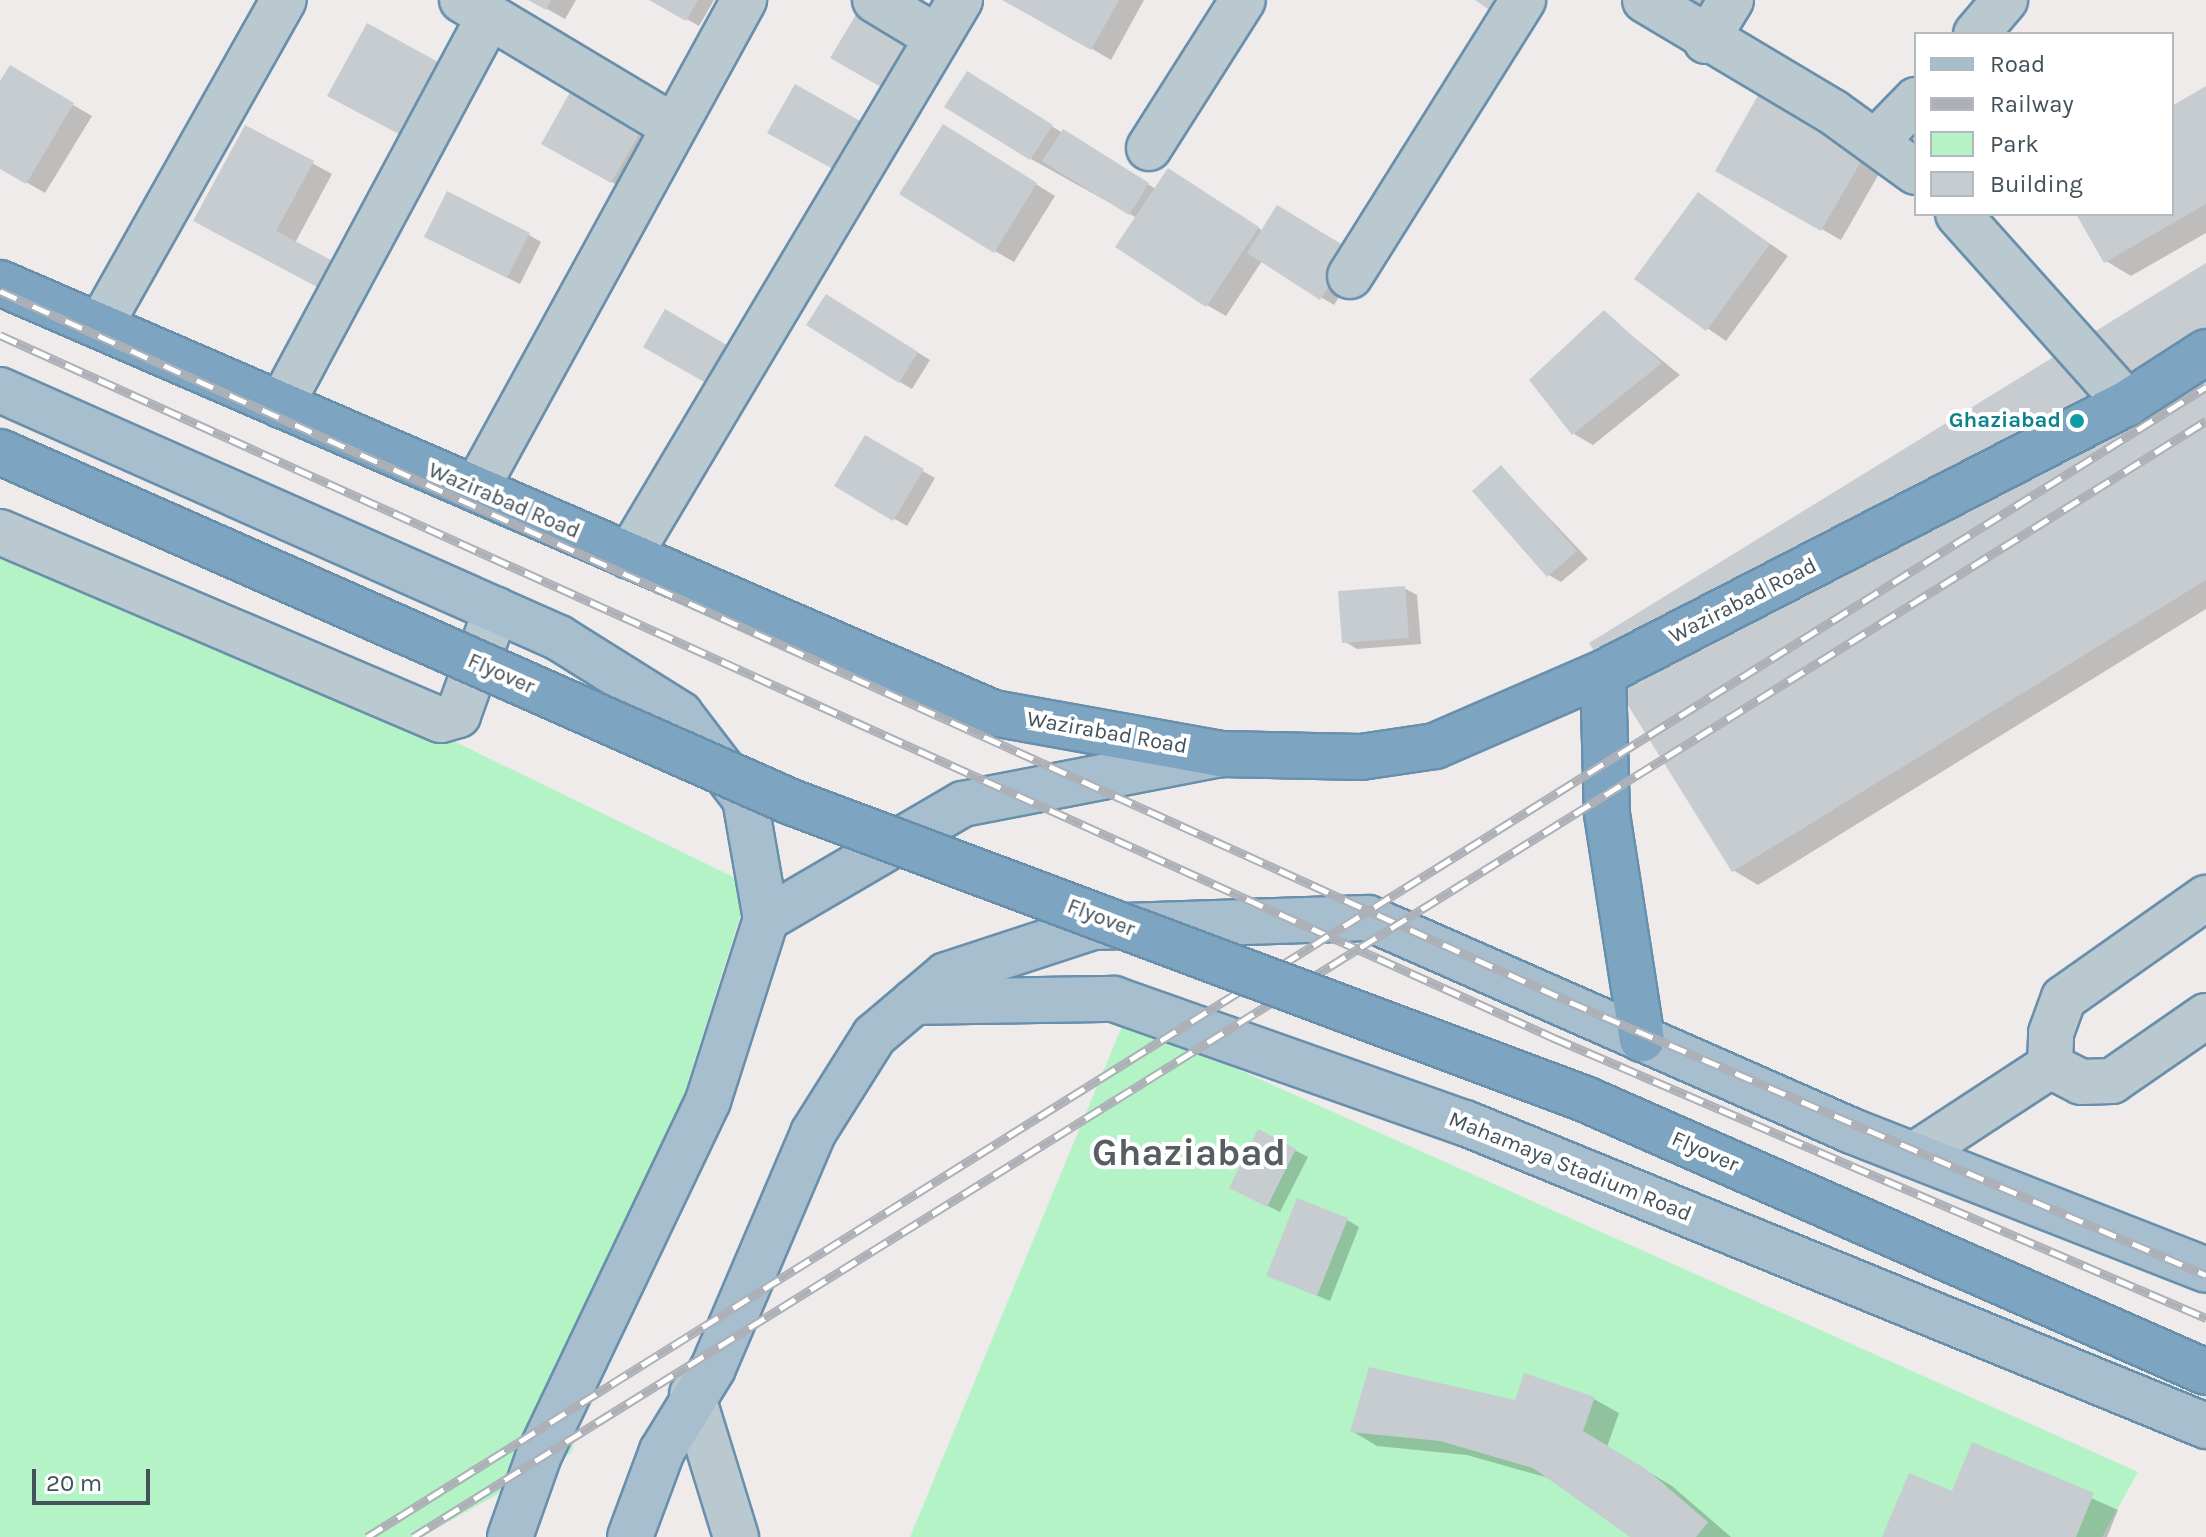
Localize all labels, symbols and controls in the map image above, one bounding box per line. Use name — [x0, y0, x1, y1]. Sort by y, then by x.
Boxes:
legend — [1914, 32, 2174, 216]
text: Road — [1990, 50, 2045, 78]
text: Railway — [1990, 90, 2074, 118]
text: Park — [1990, 130, 2039, 158]
text: Building — [1990, 170, 2083, 198]
place label: Ghaziabad — [1949, 408, 2061, 434]
marker: Ghaziabad — [2068, 412, 2086, 430]
street label: Wazirabad Road — [424, 457, 584, 545]
street label: Wazirabad Road — [1665, 552, 1821, 650]
street label: Flyover — [464, 648, 538, 700]
street label: Wazirabad Road — [1025, 706, 1189, 760]
street label: Flyover — [1063, 893, 1139, 943]
street label: Mahamaya Stadium Road — [1445, 1106, 1695, 1228]
street label: Flyover — [1668, 1126, 1742, 1178]
district label: Ghaziabad — [1092, 1130, 1286, 1176]
scale bar — [36, 1453, 154, 1503]
text: 20 m — [46, 1469, 102, 1497]

